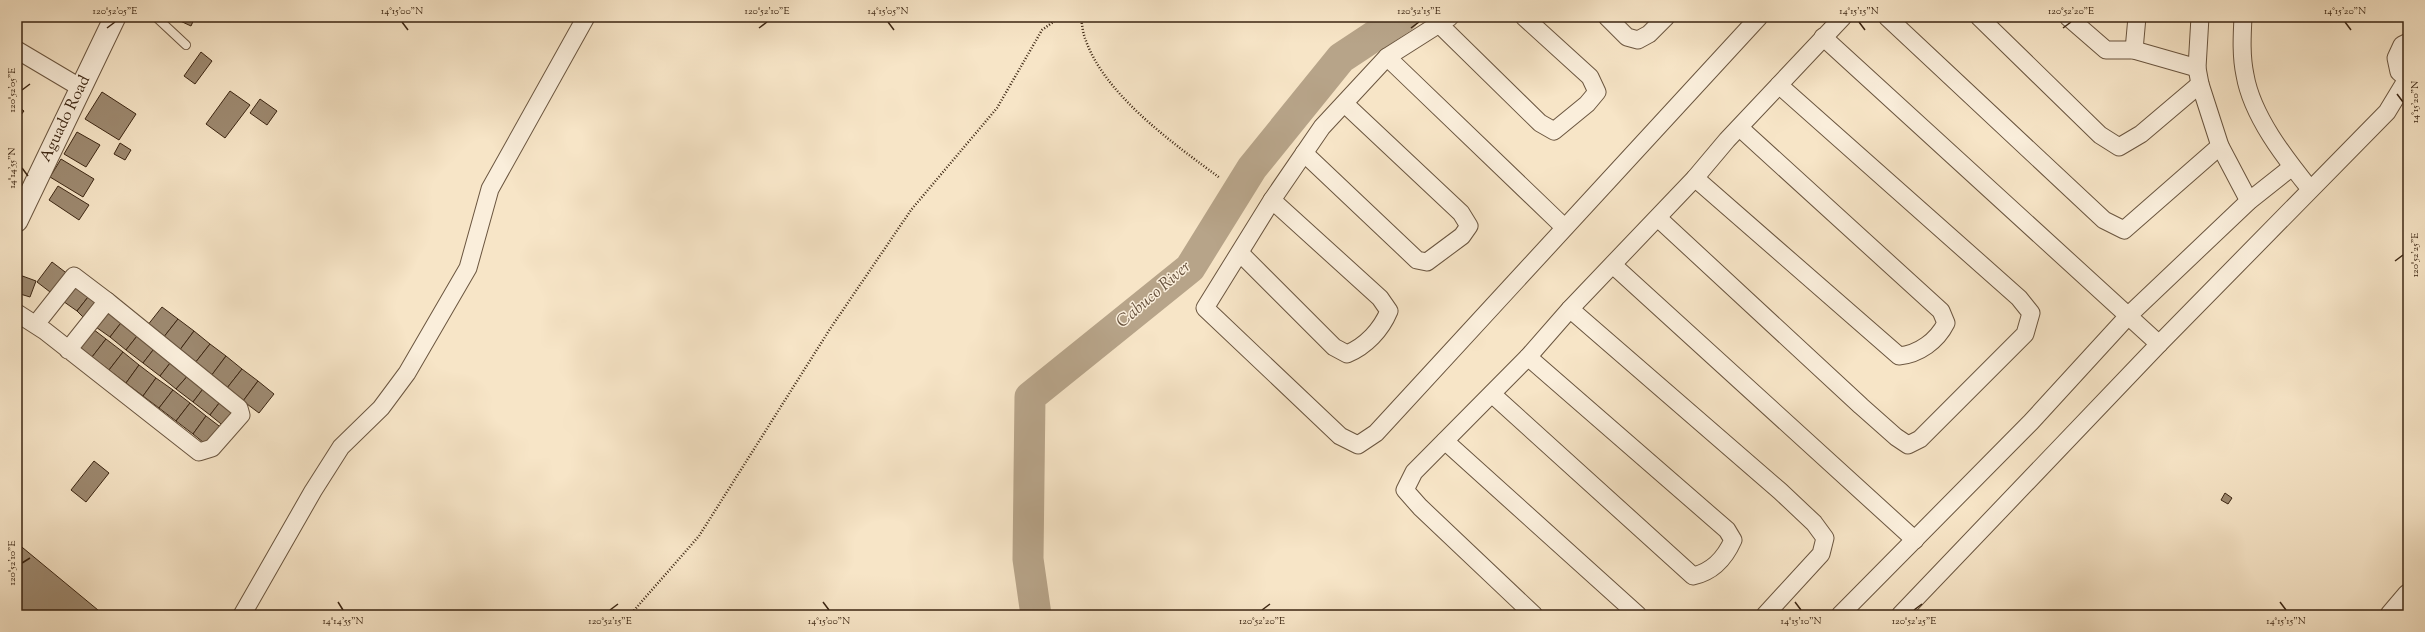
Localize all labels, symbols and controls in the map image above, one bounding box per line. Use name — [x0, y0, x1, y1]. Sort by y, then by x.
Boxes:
text: 120°52'05"E — [93, 4, 137, 19]
text: 14°15'00"N — [381, 4, 423, 19]
text: 120°52'10"E — [745, 4, 789, 19]
text: 14°15'05"N — [868, 4, 908, 19]
text: 120°52'15"E — [1397, 4, 1441, 19]
text: 14°15'15"N — [1839, 4, 1879, 19]
text: 120°52'20"E — [2048, 4, 2094, 19]
text: 14°15'20"N — [2324, 4, 2366, 19]
text: 120°52'05"E — [5, 68, 20, 112]
street label: Aguado Road — [35, 72, 97, 166]
text: 14°15'20"N — [2408, 81, 2423, 123]
text: 14°14'55"N — [5, 147, 20, 189]
text: 120°52'25"E — [2408, 233, 2423, 277]
water label: Cabuco River — [1112, 256, 1196, 334]
text: 120°52'10"E — [5, 541, 20, 585]
text: 14°14'55"N — [322, 614, 364, 629]
text: 120°52'15"E — [588, 614, 632, 629]
text: 14°15'00"N — [808, 614, 850, 629]
text: 120°52'20"E — [1239, 614, 1285, 629]
text: 14°15'10"N — [1781, 614, 1821, 629]
text: 120°52'25"E — [1892, 614, 1936, 629]
text: 14°15'15"N — [2266, 614, 2306, 629]

